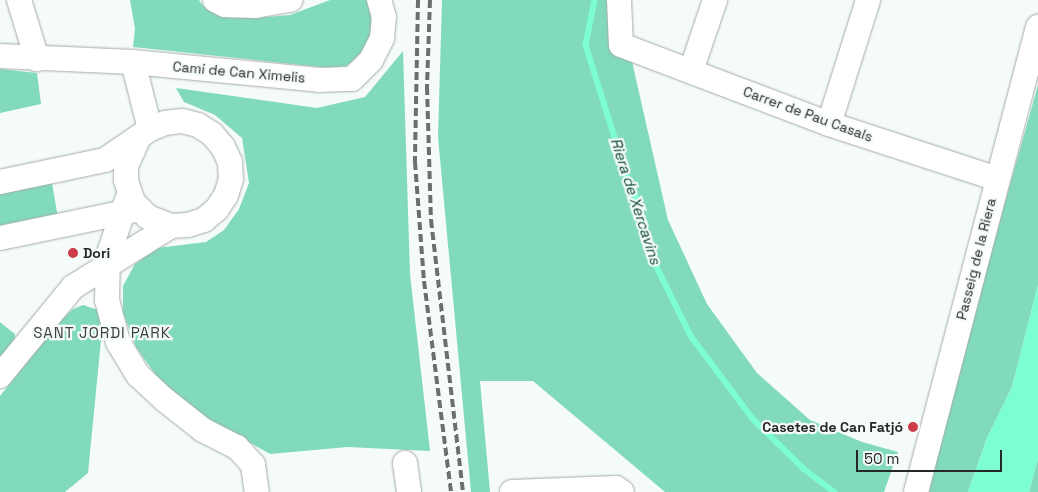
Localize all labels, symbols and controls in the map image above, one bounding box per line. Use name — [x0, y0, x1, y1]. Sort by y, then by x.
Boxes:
street label: Camí de Can Ximelis — [172, 58, 306, 86]
street label: Carrer de Pau Casals — [741, 83, 875, 145]
water label: Riera de Xercavins — [607, 135, 665, 267]
street label: Passeig de la Riera — [953, 196, 999, 322]
place label: Dori — [83, 245, 110, 261]
marker: Dori — [67, 247, 79, 259]
district label: SANT JORDI PARK — [31, 324, 173, 342]
place label: Casetes de Can Fatjó — [762, 419, 903, 435]
marker: Casetes de Can Fatjó — [907, 421, 919, 433]
scale bar — [858, 440, 1004, 472]
text: 50 m — [864, 449, 899, 468]

